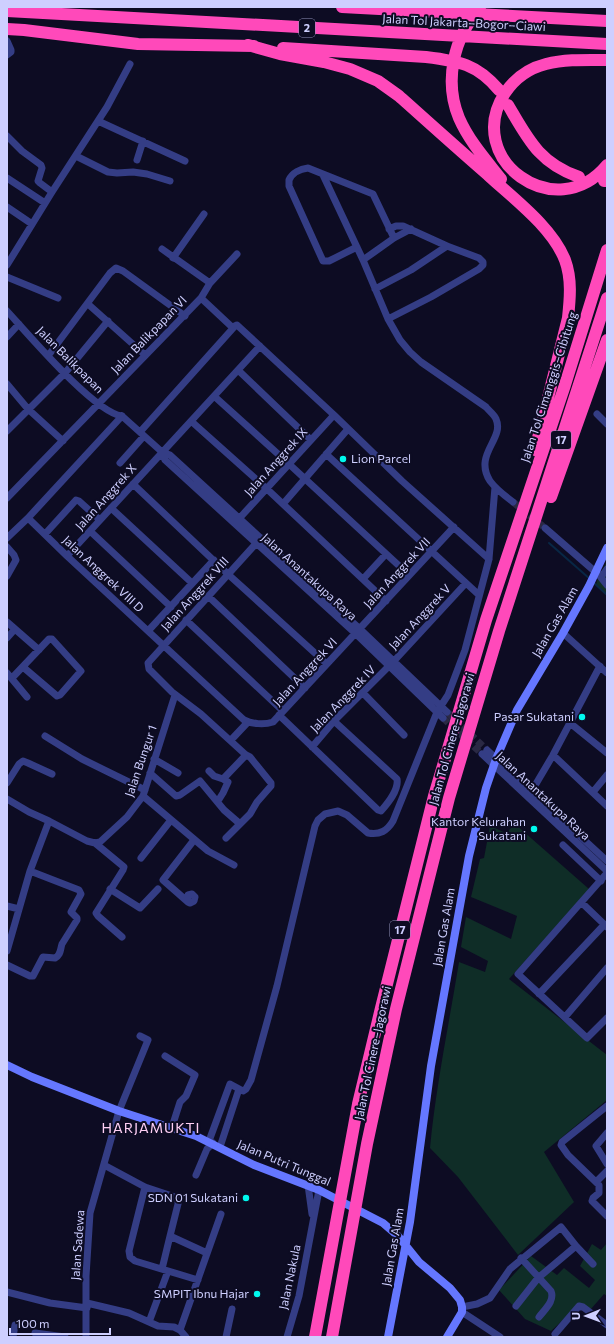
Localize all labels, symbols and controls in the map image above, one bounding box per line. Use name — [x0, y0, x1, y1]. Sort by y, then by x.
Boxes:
street label: Jalan Tol Jakarta–Bogor–Ciawi — [382, 11, 546, 34]
road number: 2 — [299, 19, 315, 37]
street label: Jalan Balikpapan VI — [108, 293, 190, 377]
street label: Jalan Tol Cimanggis–Cibitung — [517, 309, 580, 464]
street label: Jalan Balikpapan — [34, 323, 107, 396]
street label: Jalan Anggrek IX — [241, 424, 311, 499]
road number: 17 — [551, 431, 571, 449]
place label: Lion Parcel — [351, 451, 411, 465]
marker: Lion Parcel — [338, 454, 348, 464]
street label: Jalan Anggrek X — [72, 460, 139, 533]
street label: Jalan Anantakupa Raya — [259, 530, 360, 623]
street label: Jalan Anggrek VIII D — [60, 532, 147, 615]
street label: Jalan Anggrek VII — [360, 534, 433, 611]
street label: Jalan Anggrek VIII — [157, 554, 232, 634]
street label: Jalan Anggrek V — [385, 581, 454, 653]
street label: Jalan Gas Alam — [528, 584, 581, 660]
street label: Jalan Anggrek VI — [269, 634, 340, 709]
street label: Jalan Anggrek IV — [307, 662, 379, 735]
street label: Jalan Tol Cinere–Jagorawi — [425, 671, 478, 807]
place label: Pasar Sukatani — [494, 709, 574, 723]
marker: Pasar Sukatani — [577, 712, 587, 722]
street label: Jalan Bungur 1 — [121, 723, 160, 799]
street label: Jalan Anantakupa Raya — [493, 748, 593, 843]
place label: Kantor Kelurahan Sukatani — [431, 814, 526, 842]
marker: Kantor Kelurahan Sukatani — [529, 824, 539, 834]
street label: Jalan Gas Alam — [429, 887, 458, 967]
road number: 17 — [390, 921, 410, 939]
street label: Jalan Tol Cinere–Jagorawi — [351, 984, 394, 1121]
district label: HARJAMUKTI — [101, 1119, 201, 1136]
street label: Jalan Putri Tunggal — [235, 1136, 333, 1189]
place label: SDN 01 Sukatani — [148, 1190, 238, 1204]
marker: SDN 01 Sukatani — [241, 1193, 251, 1203]
street label: Jalan Gas Alam — [378, 1207, 407, 1287]
street label: Jalan Sadewa — [68, 1209, 87, 1281]
street label: Jalan Nakula — [275, 1243, 304, 1311]
place label: SMPIT Ibnu Hajar — [154, 1286, 249, 1300]
marker: SMPIT Ibnu Hajar — [252, 1289, 262, 1299]
north arrow — [566, 1296, 606, 1336]
scale bar — [10, 1310, 110, 1336]
text: U — [569, 1312, 582, 1320]
text: 100 m — [16, 1316, 50, 1330]

